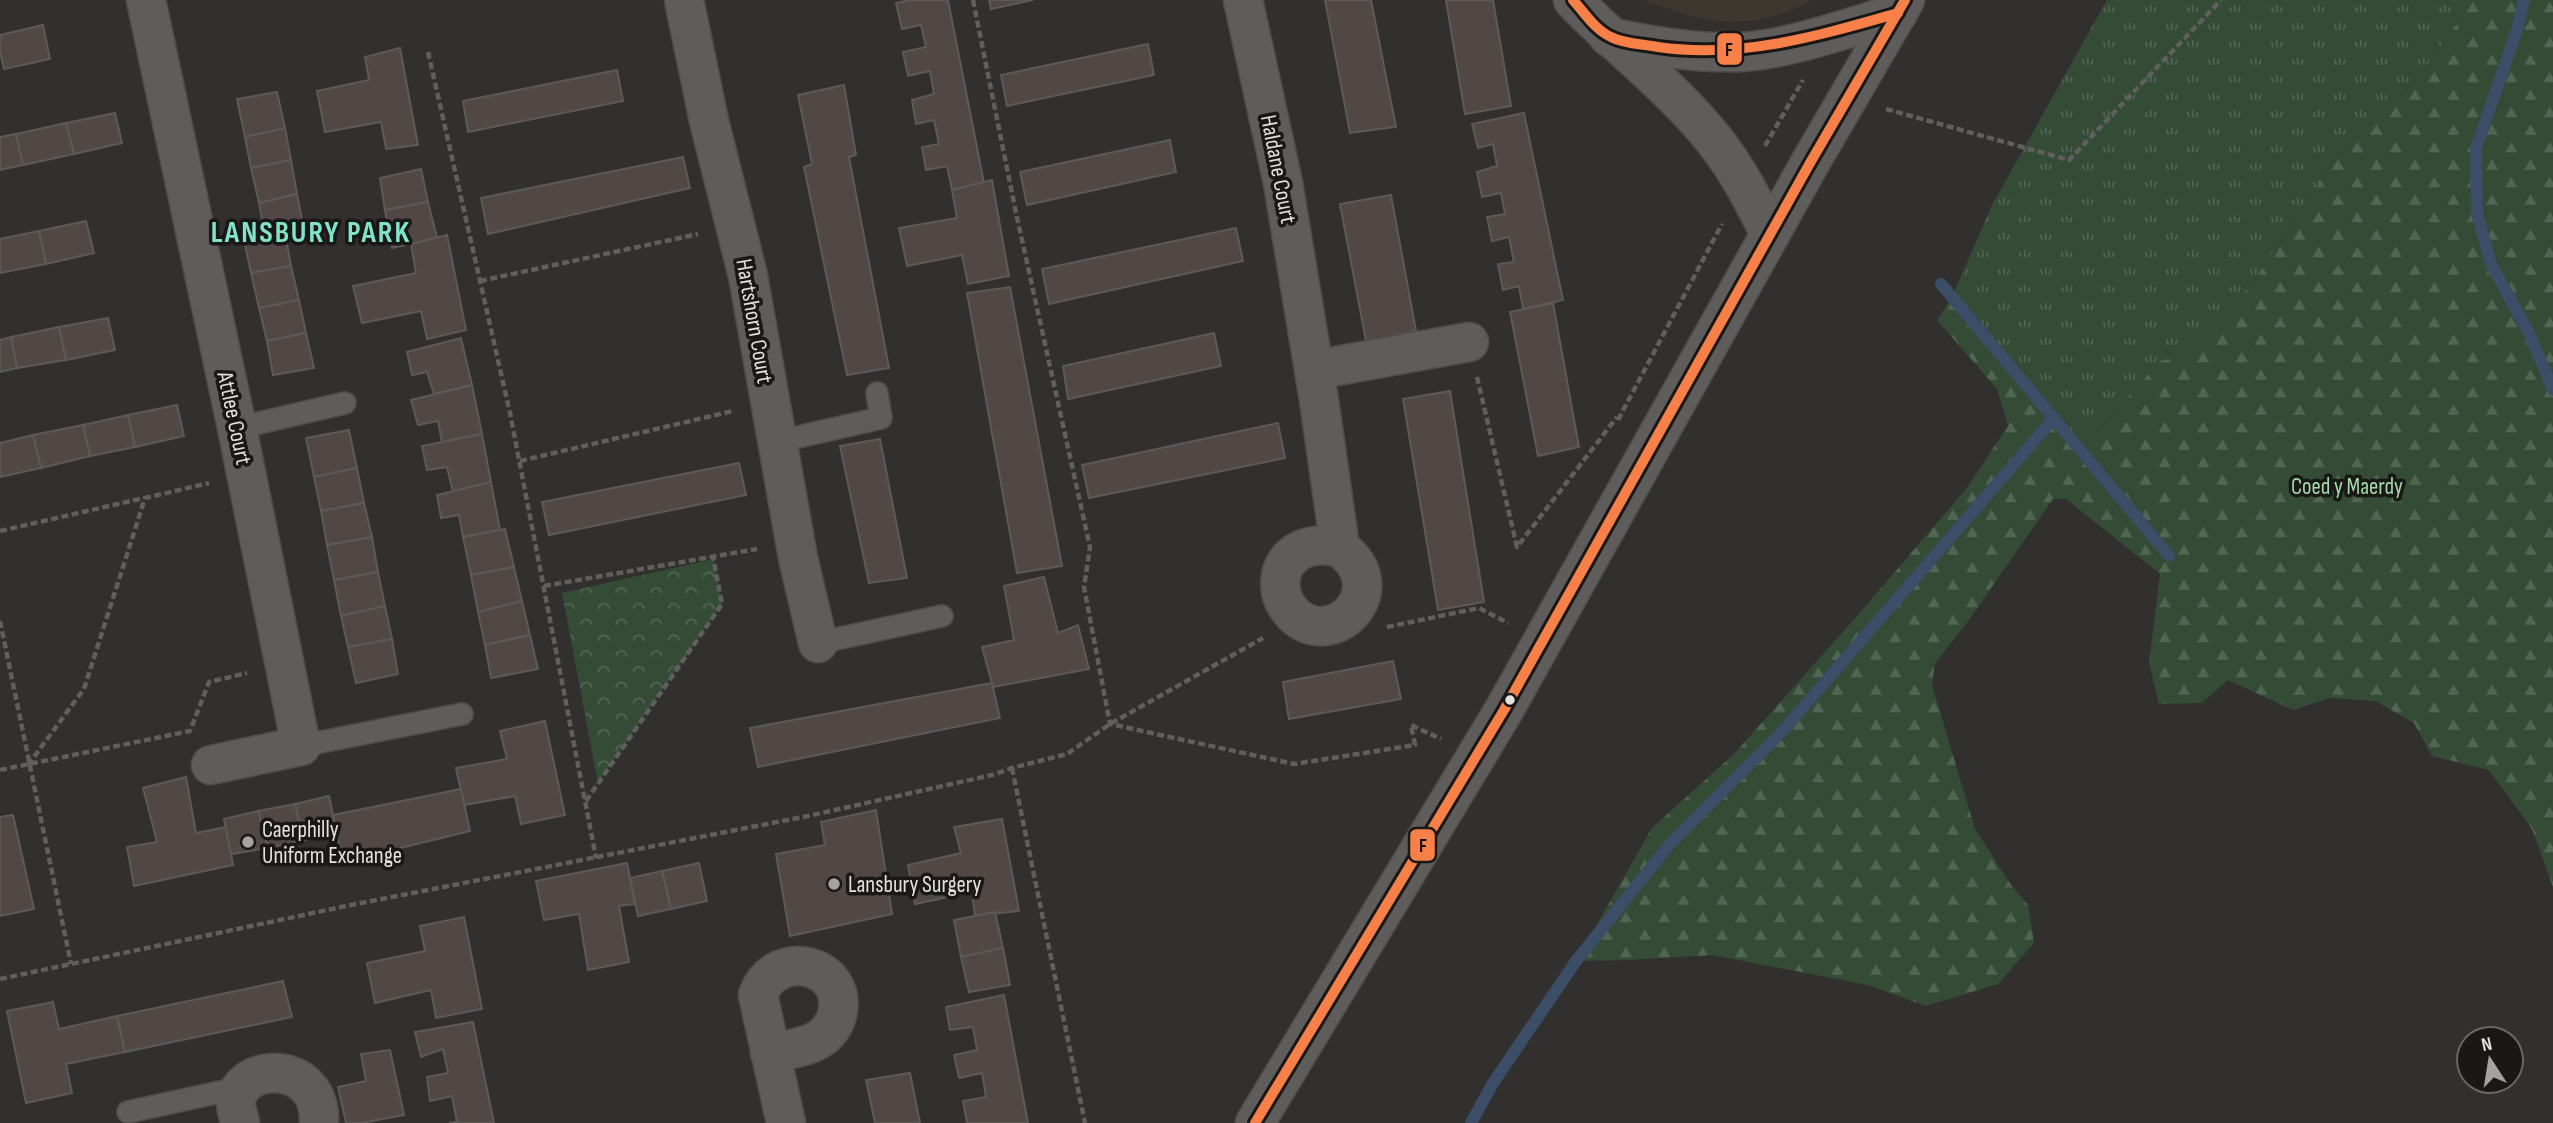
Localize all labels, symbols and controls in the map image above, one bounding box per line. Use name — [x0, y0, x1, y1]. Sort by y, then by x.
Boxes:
line badge: F — [1716, 32, 1743, 66]
text: F — [1725, 39, 1733, 62]
street label: Haldane Court — [1254, 113, 1302, 226]
district label: LANSBURY PARK — [211, 215, 411, 251]
street label: Hartshorn Court — [729, 257, 779, 386]
street label: Attlee Court — [210, 368, 258, 467]
park label: Coed y Maerdy — [2291, 473, 2403, 501]
unlabelled marker — [1503, 693, 1517, 707]
place label: Caerphilly Uniform Exchange — [262, 816, 402, 870]
line badge: F — [1409, 828, 1436, 862]
marker: Caerphilly Uniform Exchange — [240, 834, 256, 850]
text: F — [1419, 835, 1427, 858]
place label: Lansbury Surgery — [848, 871, 981, 899]
marker: Lansbury Surgery — [826, 876, 842, 892]
north arrow — [2455, 1025, 2525, 1095]
text: N — [2479, 1033, 2494, 1057]

